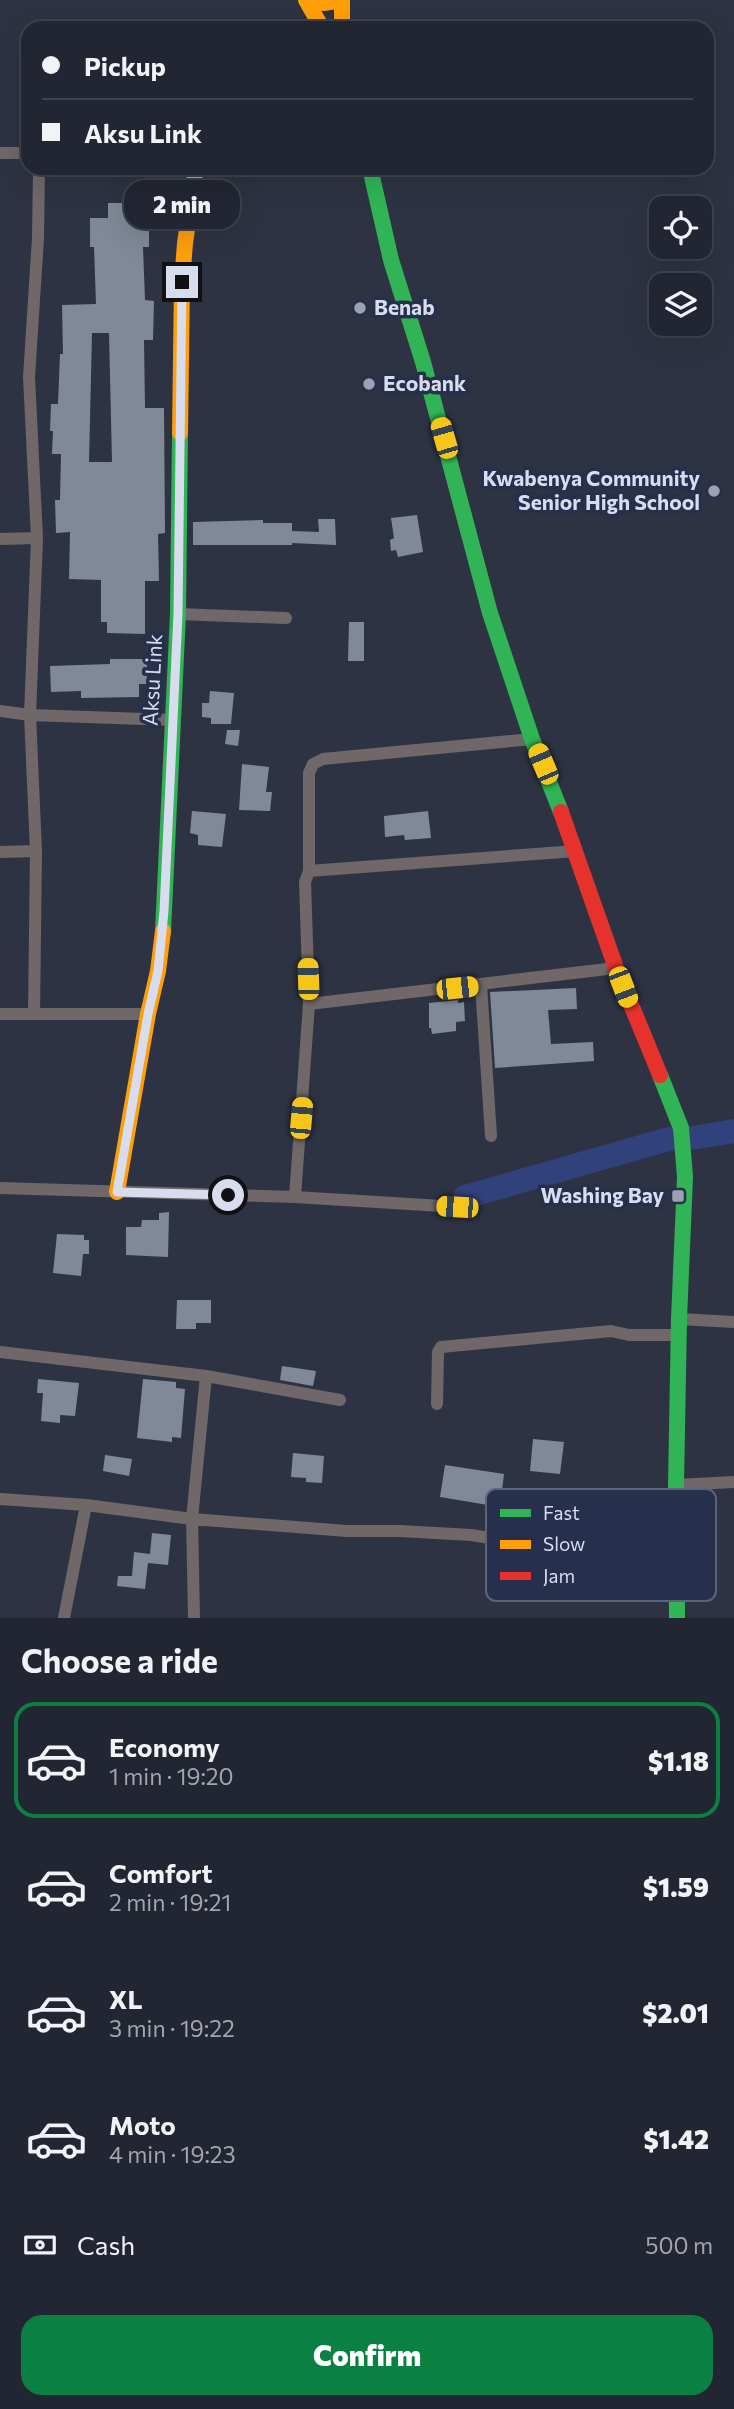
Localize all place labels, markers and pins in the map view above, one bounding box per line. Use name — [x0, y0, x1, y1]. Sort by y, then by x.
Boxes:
place label: Benab — [374, 294, 435, 319]
marker: Benab — [352, 300, 368, 316]
place label: Ecobank — [383, 370, 466, 395]
marker: Ecobank — [361, 376, 377, 392]
place label: Kwabenya Community Senior High School — [482, 465, 700, 514]
marker: Kwabenya Community Senior High School — [706, 483, 722, 499]
place label: Washing Bay — [540, 1182, 664, 1207]
marker: Washing Bay — [670, 1188, 686, 1204]

